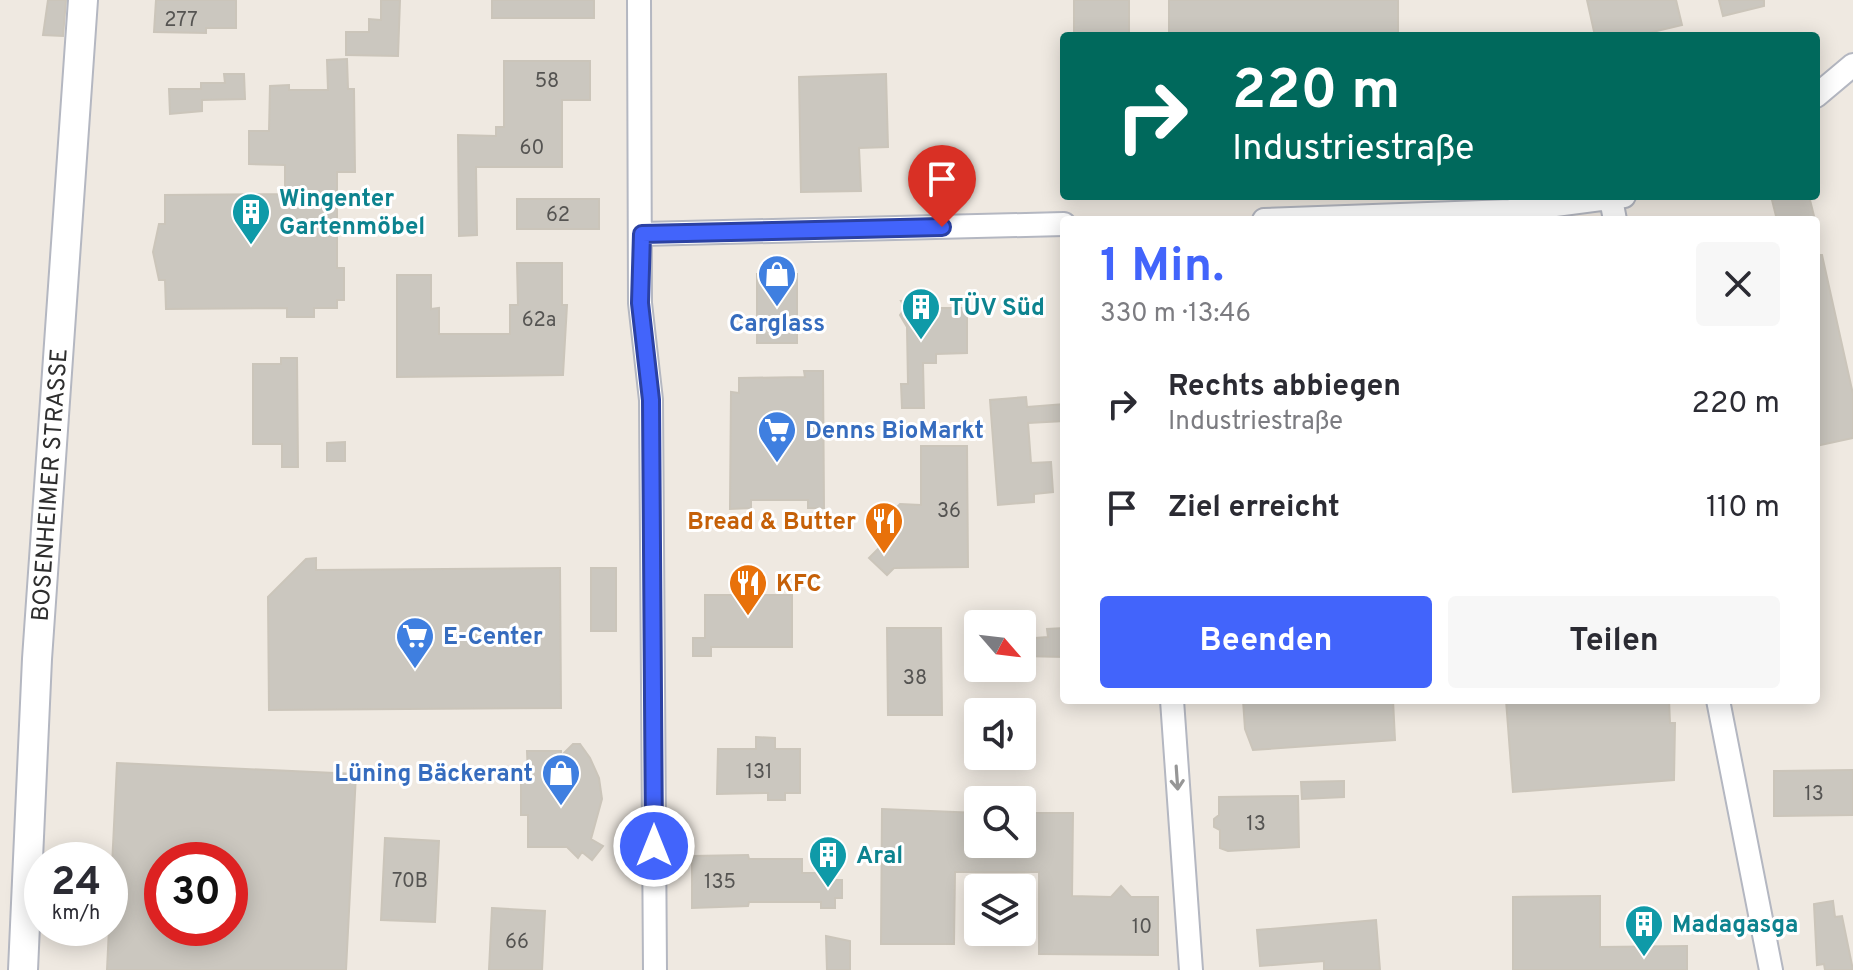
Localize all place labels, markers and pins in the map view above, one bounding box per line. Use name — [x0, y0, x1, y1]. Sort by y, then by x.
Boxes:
pin — [908, 145, 976, 227]
place label: Wingenter Gartenmöbel — [279, 185, 425, 243]
building icon: Wingenter Gartenmöbel — [230, 191, 272, 246]
shop icon: Carglass — [756, 253, 798, 308]
building icon: TÜV Süd — [900, 286, 942, 341]
place label: TÜV Süd — [949, 292, 1045, 324]
place label: Carglass — [729, 310, 825, 340]
supermarket icon: Denns BioMarkt — [756, 409, 798, 464]
place label: Denns BioMarkt — [805, 417, 984, 447]
restaurant icon: Bread & Butter — [863, 500, 905, 555]
place label: Bread & Butter — [687, 508, 856, 538]
restaurant icon: KFC — [727, 562, 769, 617]
place label: KFC — [776, 570, 822, 600]
supermarket icon: E-Center — [394, 615, 436, 670]
place label: E-Center — [443, 623, 543, 653]
shop icon: Lüning Bäckerant — [540, 752, 582, 807]
place label: Lüning Bäckerant — [334, 760, 533, 790]
building icon: Aral — [807, 834, 849, 889]
place label: Aral — [856, 842, 903, 872]
building icon: Madagasga — [1623, 903, 1665, 958]
place label: Madagasga — [1672, 911, 1798, 941]

